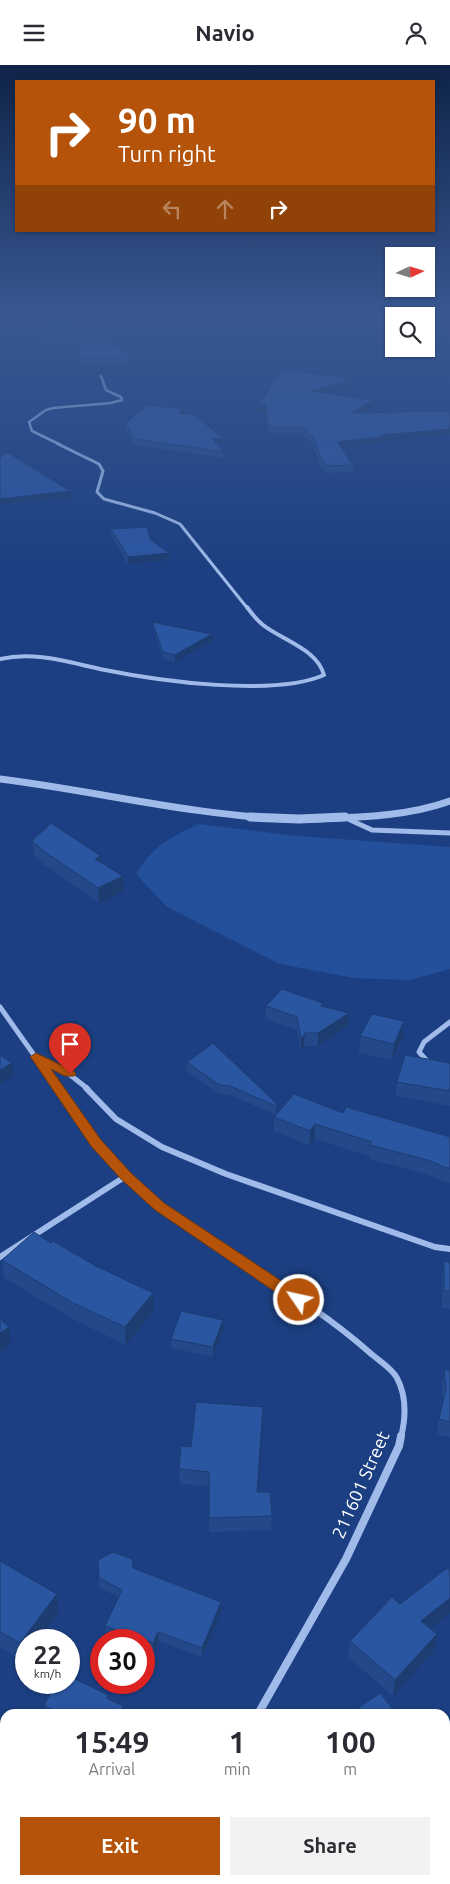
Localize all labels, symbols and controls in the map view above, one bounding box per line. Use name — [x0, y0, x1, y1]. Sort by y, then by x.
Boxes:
icon: menu — [20, 19, 48, 47]
icon: person — [402, 19, 430, 47]
text: Navio — [195, 20, 255, 45]
icon: right — [35, 100, 100, 165]
text: 90 m — [118, 100, 196, 140]
text: Turn right — [118, 141, 216, 166]
icon: left — [158, 195, 186, 223]
icon: ahead — [211, 195, 239, 223]
icon: right — [264, 195, 292, 223]
north arrow — [385, 247, 435, 297]
map controls — [385, 247, 435, 357]
button: search — [385, 307, 435, 357]
pin — [49, 1023, 91, 1074]
icon: arrive — [56, 1030, 84, 1058]
position arrow — [272, 1273, 324, 1325]
street label: 211601 Street — [328, 1428, 393, 1541]
speed limit sign: 30 — [90, 1629, 155, 1694]
text: 22 — [33, 1641, 62, 1669]
text: km/h — [34, 1667, 61, 1680]
text: 15:49 — [74, 1725, 149, 1759]
text: 1 — [229, 1725, 246, 1759]
text: 100 — [325, 1725, 376, 1759]
text: Arrival — [89, 1760, 135, 1778]
text: min — [224, 1760, 251, 1778]
text: m — [343, 1760, 357, 1778]
button: Exit — [20, 1817, 220, 1875]
button: Share — [230, 1817, 430, 1875]

